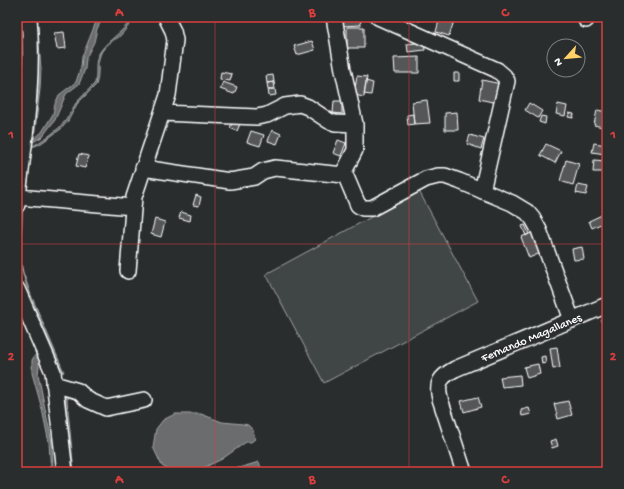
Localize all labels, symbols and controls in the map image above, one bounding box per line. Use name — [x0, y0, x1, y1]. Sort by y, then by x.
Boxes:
text: A — [114, 6, 124, 21]
text: B — [308, 6, 317, 21]
text: C — [500, 6, 510, 21]
north arrow — [546, 38, 586, 78]
text: N — [552, 56, 566, 68]
text: 1 — [7, 128, 14, 143]
text: 1 — [609, 128, 616, 143]
street label: Fernando Magallanes — [479, 311, 585, 367]
text: 2 — [8, 350, 15, 365]
text: 2 — [610, 350, 617, 365]
text: A — [114, 473, 124, 488]
text: B — [308, 473, 317, 488]
text: C — [500, 473, 510, 488]

